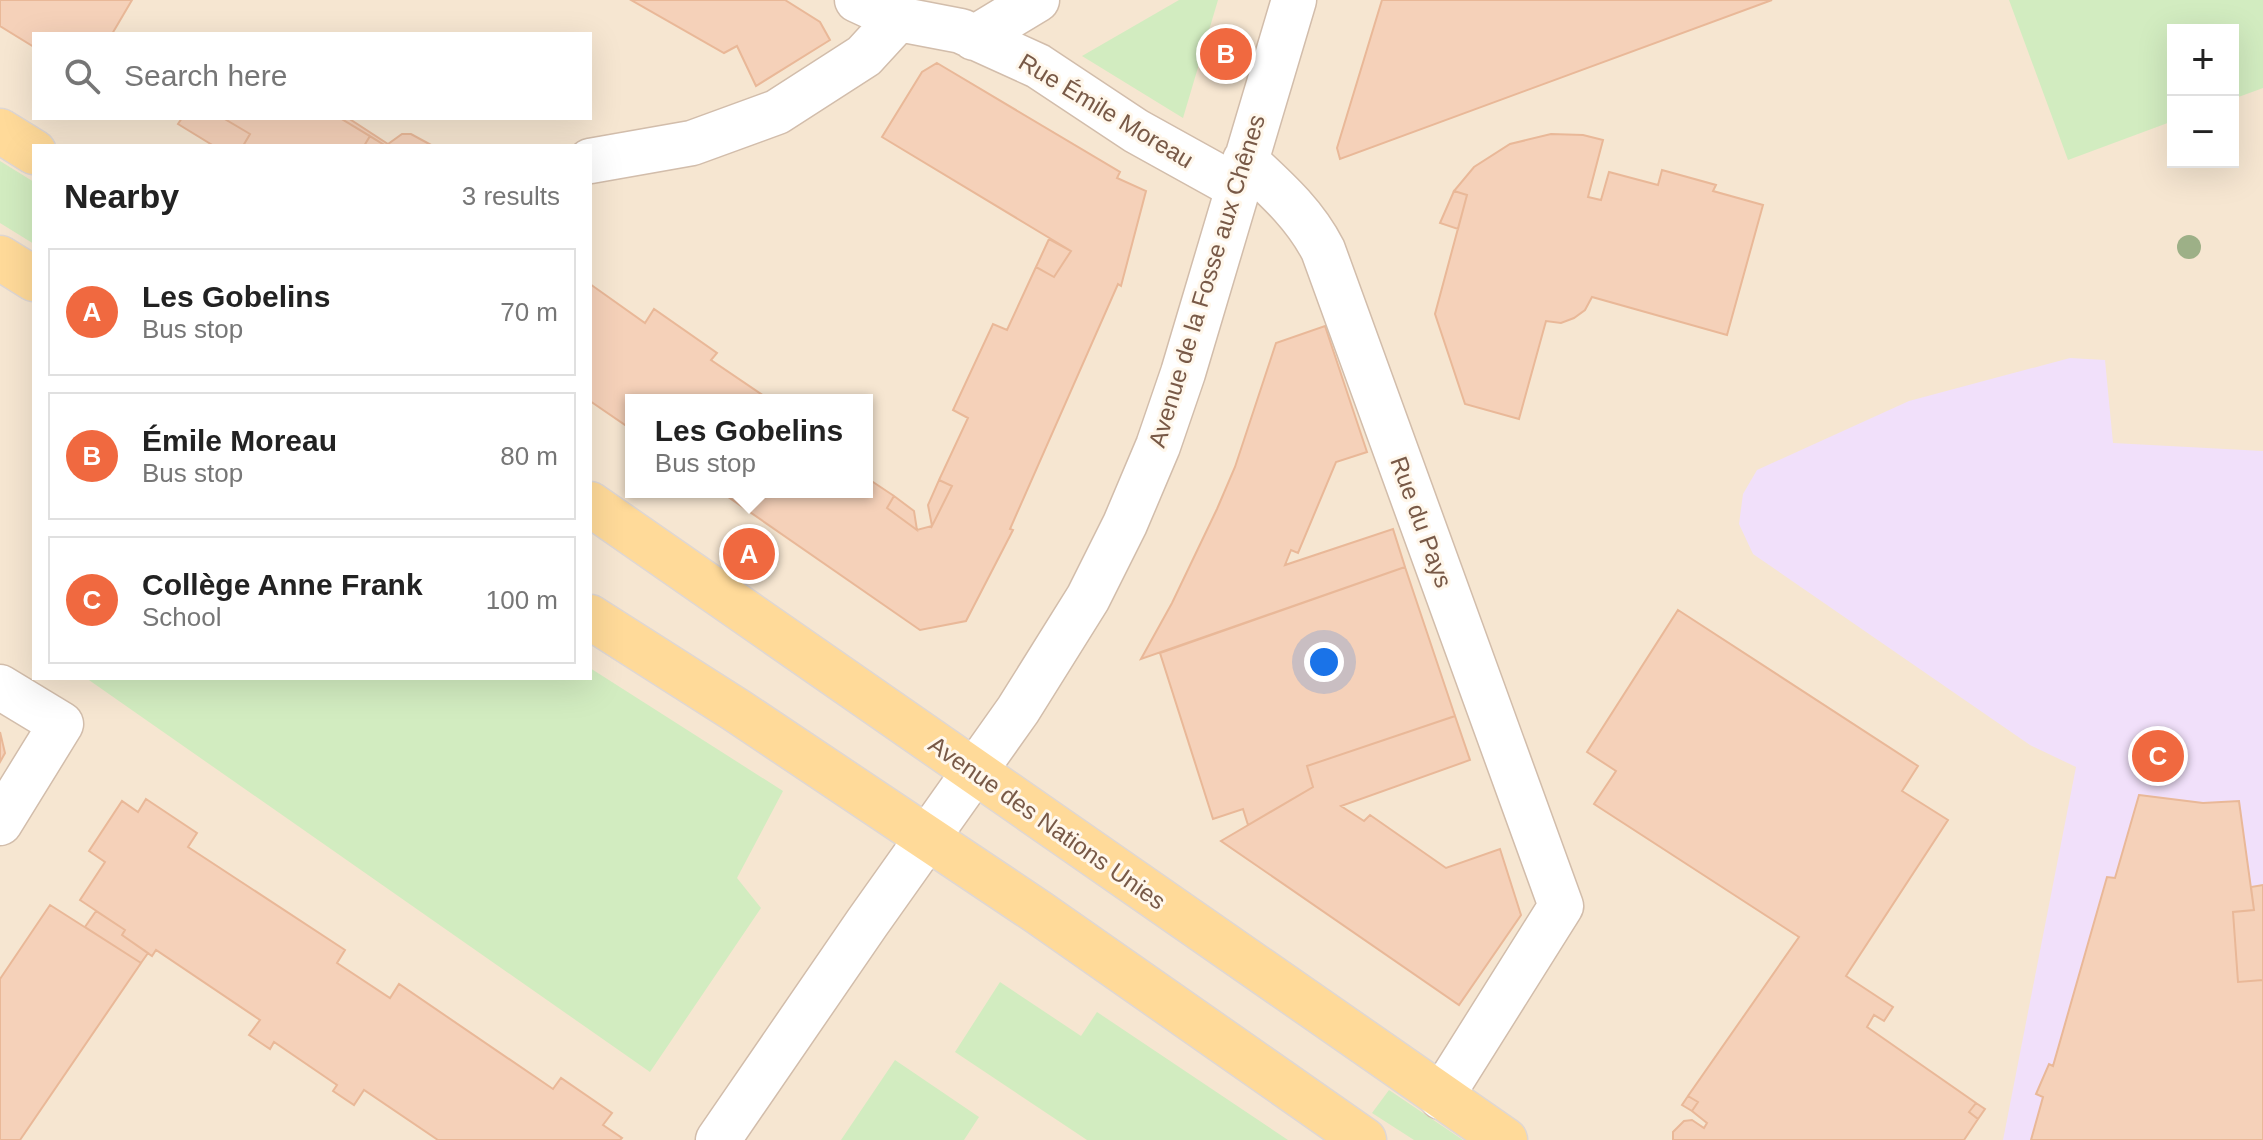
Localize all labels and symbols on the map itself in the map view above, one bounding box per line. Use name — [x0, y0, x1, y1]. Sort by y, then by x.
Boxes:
pin: B — [1200, 24, 1252, 84]
street label: Rue Émile Moreau — [1014, 48, 1198, 173]
street label: Avenue de la Fosse aux Chênes — [1143, 111, 1270, 450]
street label: Rue du Pays — [1385, 453, 1458, 591]
pin: A — [723, 524, 775, 584]
your location — [1304, 642, 1344, 682]
pin: C — [2132, 726, 2184, 786]
street label: Avenue des Nations Unies — [924, 731, 1171, 915]

